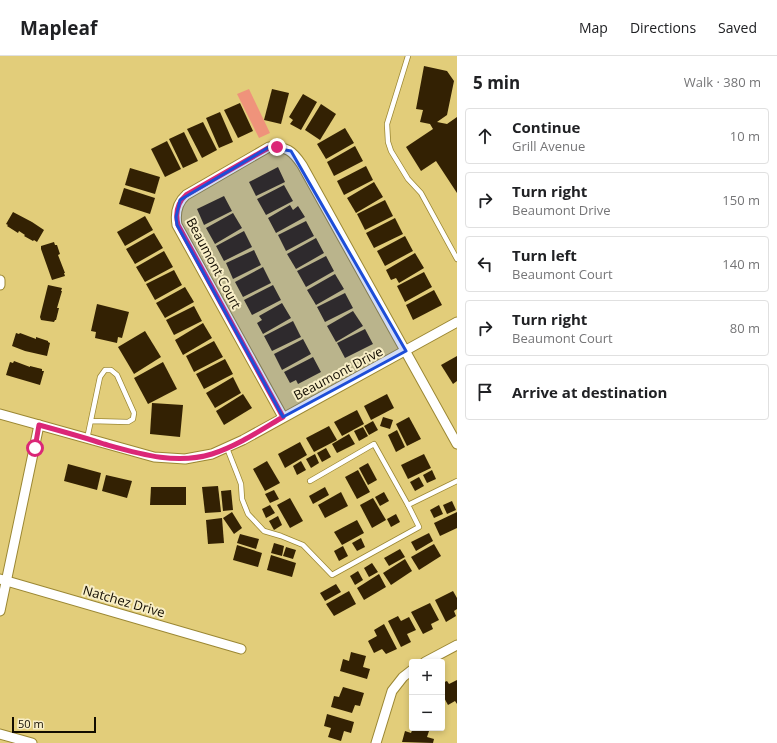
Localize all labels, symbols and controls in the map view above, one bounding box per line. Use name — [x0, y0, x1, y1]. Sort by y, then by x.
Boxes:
text: Mapleaf — [20, 15, 97, 41]
text: Map — [579, 18, 608, 37]
text: Directions — [630, 18, 696, 37]
text: Saved — [718, 18, 757, 37]
text: 5 min — [473, 71, 520, 94]
text: Walk · 380 m — [684, 73, 761, 91]
text: Continue — [512, 117, 580, 137]
icon: ahead — [474, 125, 496, 147]
text: 10 m — [730, 127, 760, 145]
text: Grill Avenue — [512, 137, 585, 155]
route end — [268, 138, 286, 156]
text: Turn right — [512, 181, 587, 201]
icon: right — [474, 189, 496, 211]
text: 150 m — [722, 191, 760, 209]
text: Beaumont Drive — [512, 201, 611, 219]
street label: Beaumont Court — [182, 214, 246, 312]
text: Turn left — [512, 245, 577, 265]
icon: left — [474, 253, 496, 275]
text: 140 m — [722, 255, 760, 273]
text: Beaumont Court — [512, 265, 613, 283]
text: Turn right — [512, 309, 587, 329]
icon: right — [474, 317, 496, 339]
text: 80 m — [730, 319, 760, 337]
text: Beaumont Court — [512, 329, 613, 347]
street label: Beaumont Drive — [290, 342, 386, 404]
icon: arrive — [474, 381, 496, 403]
text: Arrive at destination — [512, 382, 667, 402]
route start — [26, 439, 44, 457]
street label: Natchez Drive — [81, 581, 167, 621]
map controls — [409, 659, 445, 731]
button: + — [409, 659, 445, 695]
button: − — [409, 695, 445, 731]
scale bar — [12, 715, 96, 734]
text: 50 m — [18, 716, 44, 731]

